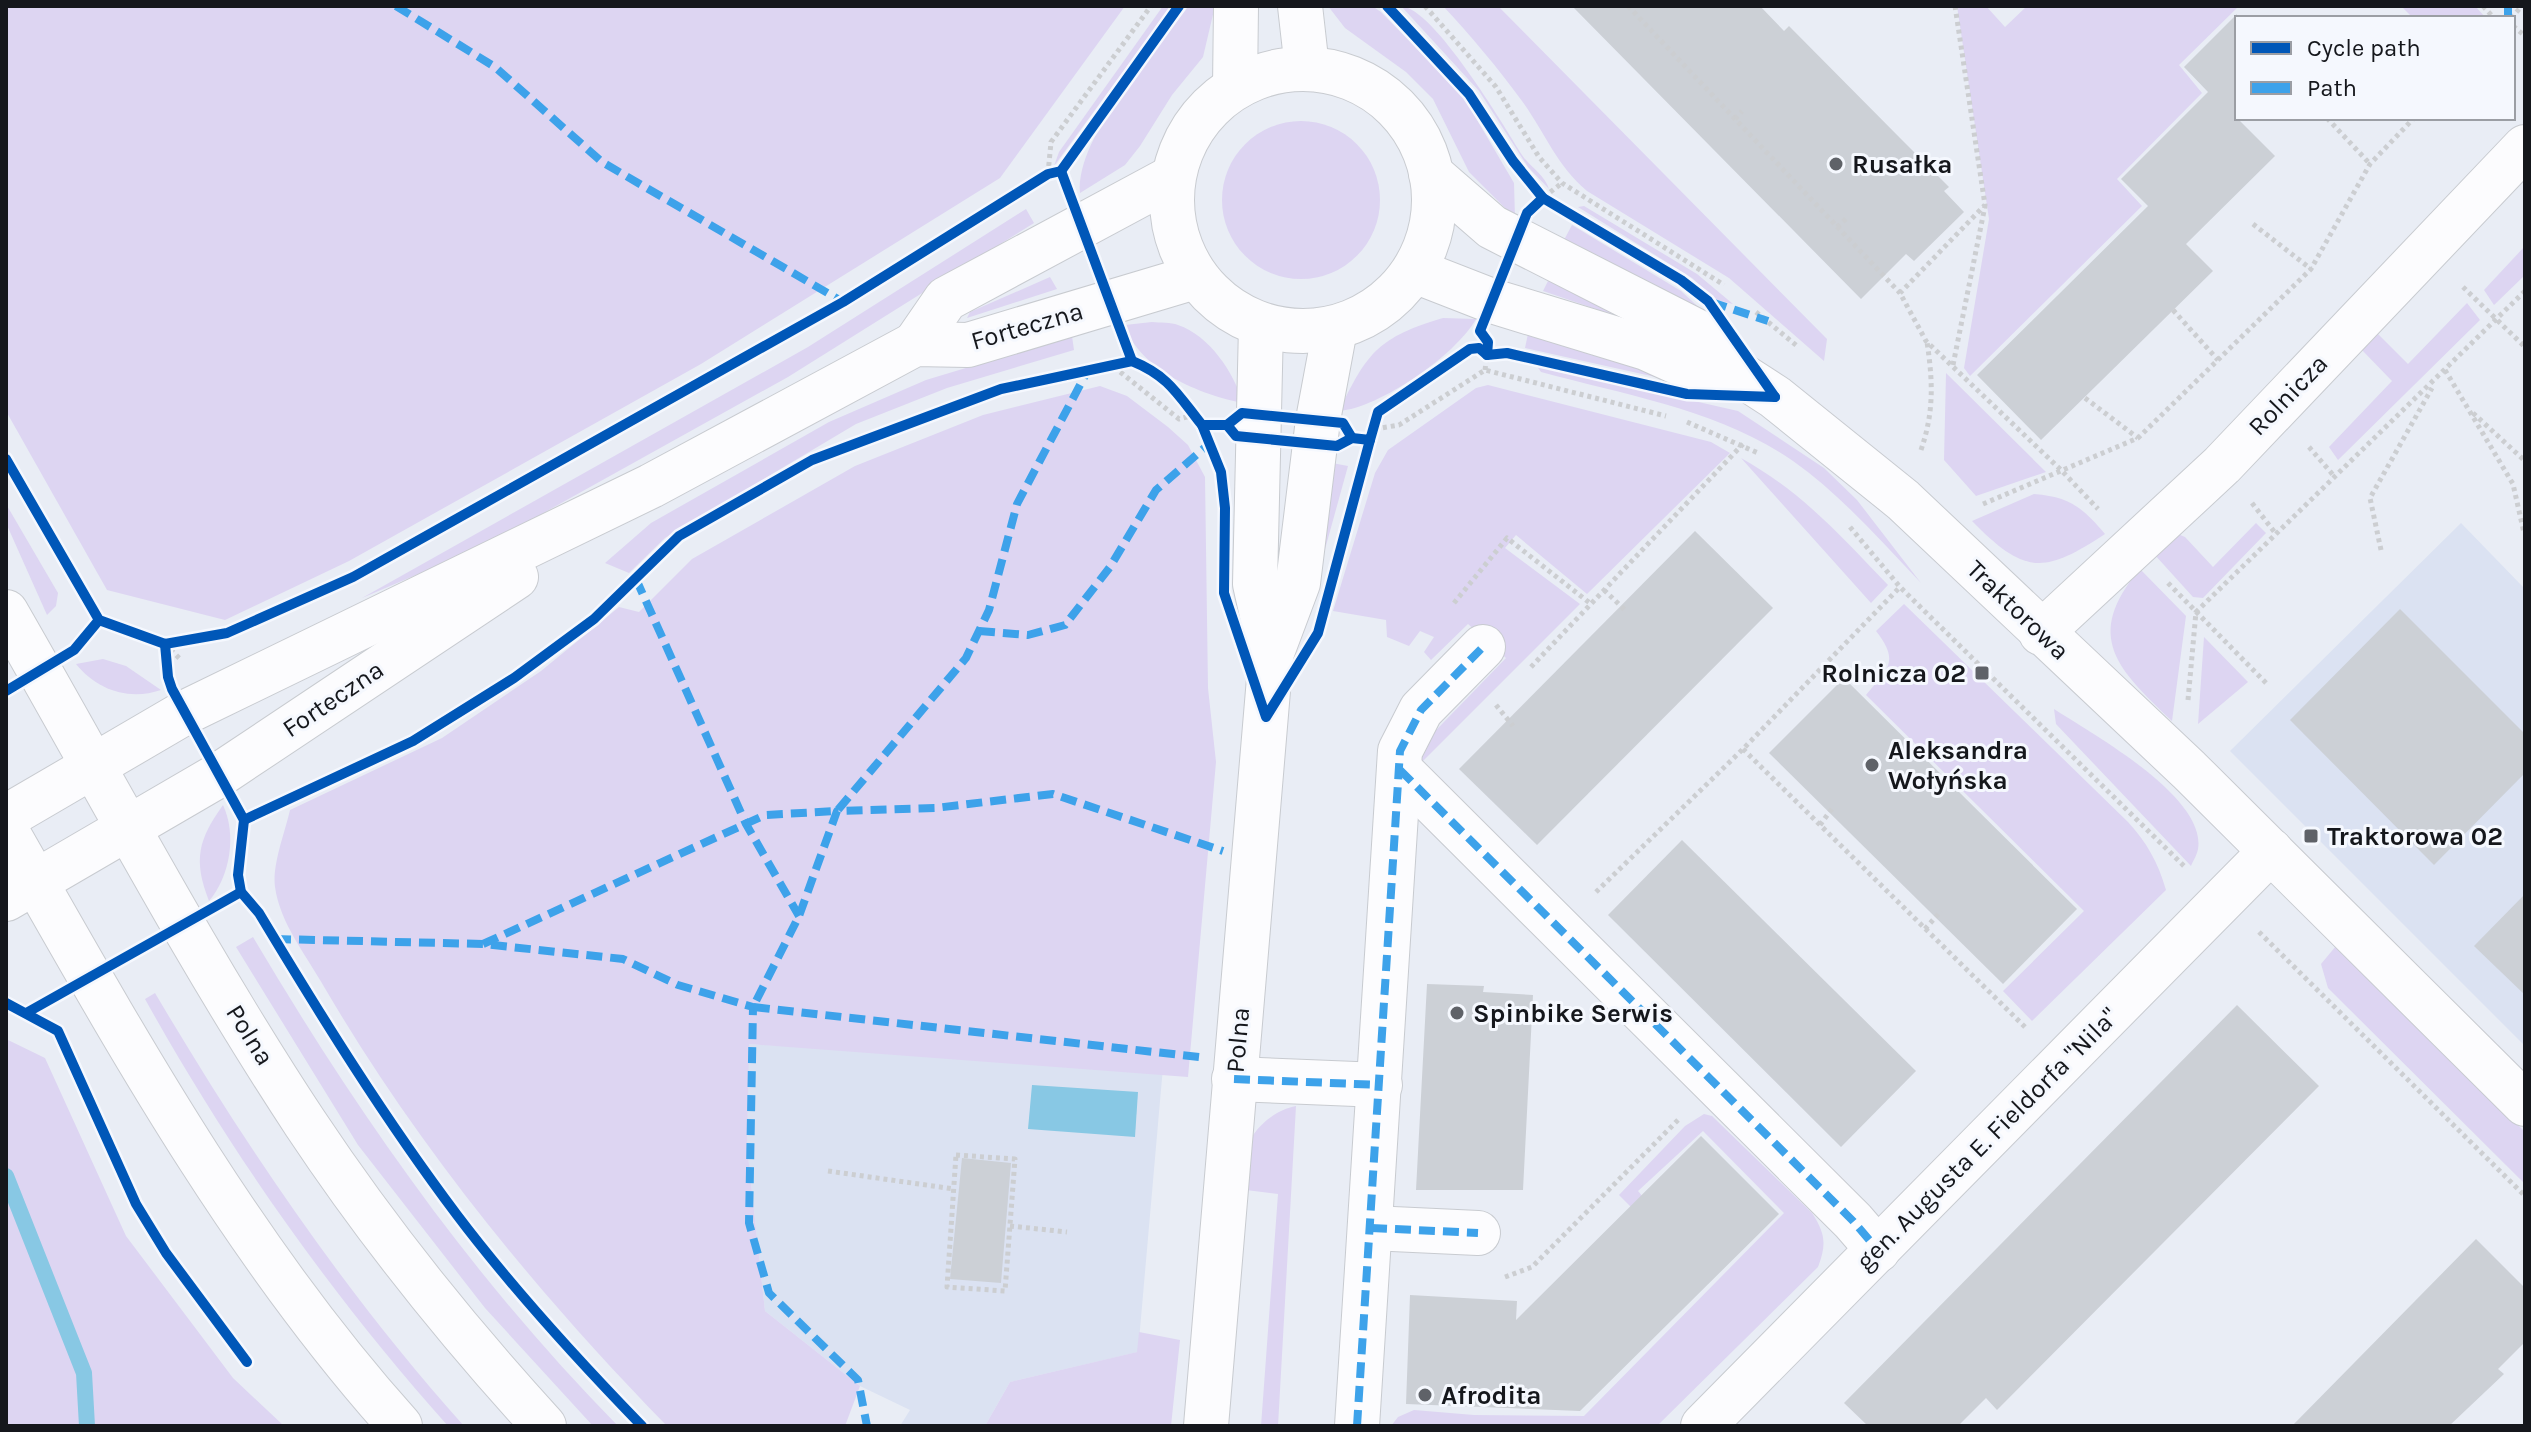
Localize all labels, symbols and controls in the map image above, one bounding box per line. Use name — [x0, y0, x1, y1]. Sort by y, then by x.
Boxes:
legend — [2235, 16, 2515, 120]
text: Cycle path — [2307, 34, 2421, 62]
text: Path — [2307, 74, 2357, 102]
place label: Rusałka — [1852, 149, 1952, 180]
marker: Rusałka — [1827, 155, 1845, 173]
street label: Forteczna — [967, 295, 1087, 357]
street label: Rolnicza — [2242, 348, 2334, 442]
street label: Traktorowa — [1960, 554, 2076, 666]
street label: Forteczna — [277, 654, 389, 744]
place label: Rolnicza 02 — [1821, 658, 1966, 689]
marker: Rolnicza 02 — [1973, 664, 1991, 682]
place label: Aleksandra Wołyńska — [1888, 735, 2028, 796]
marker: Aleksandra Wołyńska — [1863, 756, 1881, 774]
place label: Traktorowa 02 — [2327, 821, 2503, 852]
marker: Traktorowa 02 — [2302, 827, 2320, 845]
place label: Spinbike Serwis — [1473, 998, 1673, 1029]
street label: Polna — [219, 999, 281, 1071]
street label: gen. Augusta E. Fieldorfa "Nila" — [1849, 1001, 2125, 1277]
marker: Spinbike Serwis — [1448, 1004, 1466, 1022]
street label: Polna — [1220, 1006, 1256, 1074]
place label: Afrodita — [1441, 1380, 1541, 1411]
marker: Afrodita — [1416, 1386, 1434, 1404]

